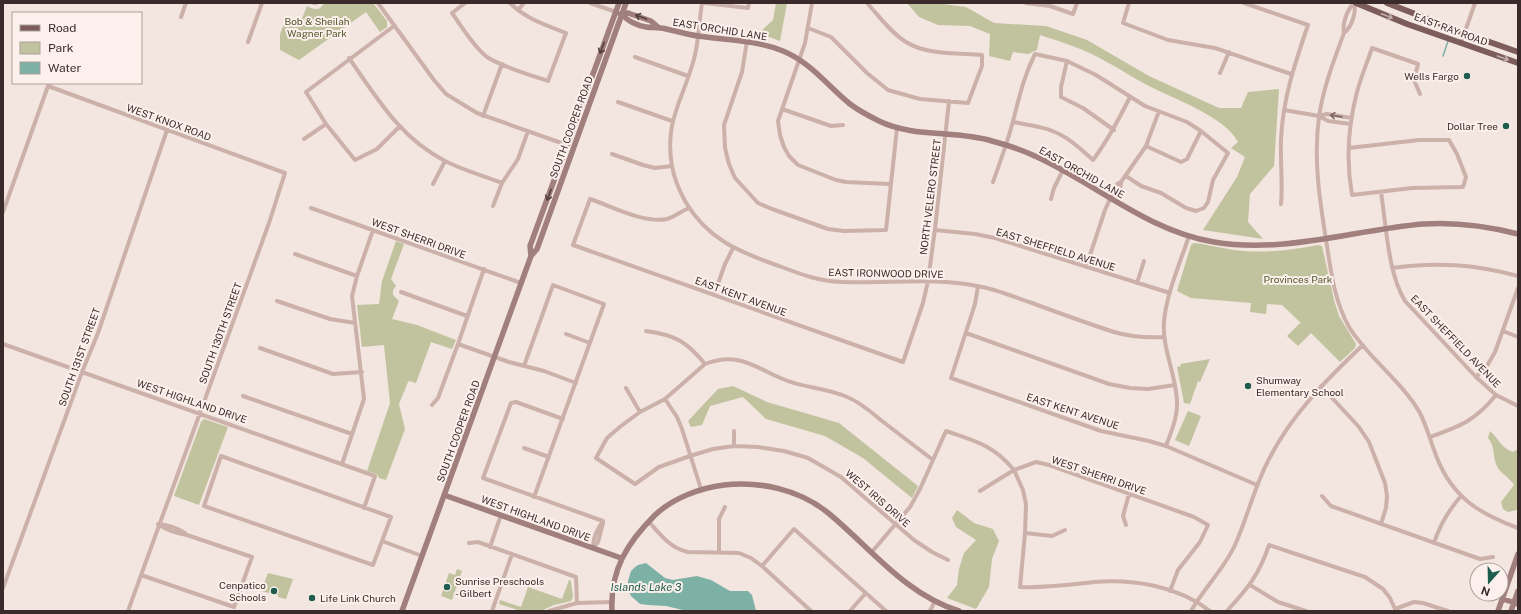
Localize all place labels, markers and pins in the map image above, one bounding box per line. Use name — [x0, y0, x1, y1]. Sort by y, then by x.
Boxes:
place label: Wells Fargo — [1404, 70, 1459, 82]
marker: Wells Fargo — [1462, 71, 1472, 81]
place label: Dollar Tree — [1447, 120, 1498, 132]
marker: Dollar Tree — [1501, 121, 1511, 131]
place label: Shumway Elementary School — [1256, 374, 1344, 398]
marker: Shumway Elementary School — [1243, 381, 1253, 391]
place label: Sunrise Preschools - Gilbert — [455, 575, 544, 599]
place label: Cenpatico Schools — [219, 579, 266, 603]
marker: Sunrise Preschools - Gilbert — [442, 582, 452, 592]
marker: Cenpatico Schools — [269, 586, 279, 596]
place label: Life Link Church — [320, 592, 396, 604]
marker: Life Link Church — [307, 593, 317, 603]

